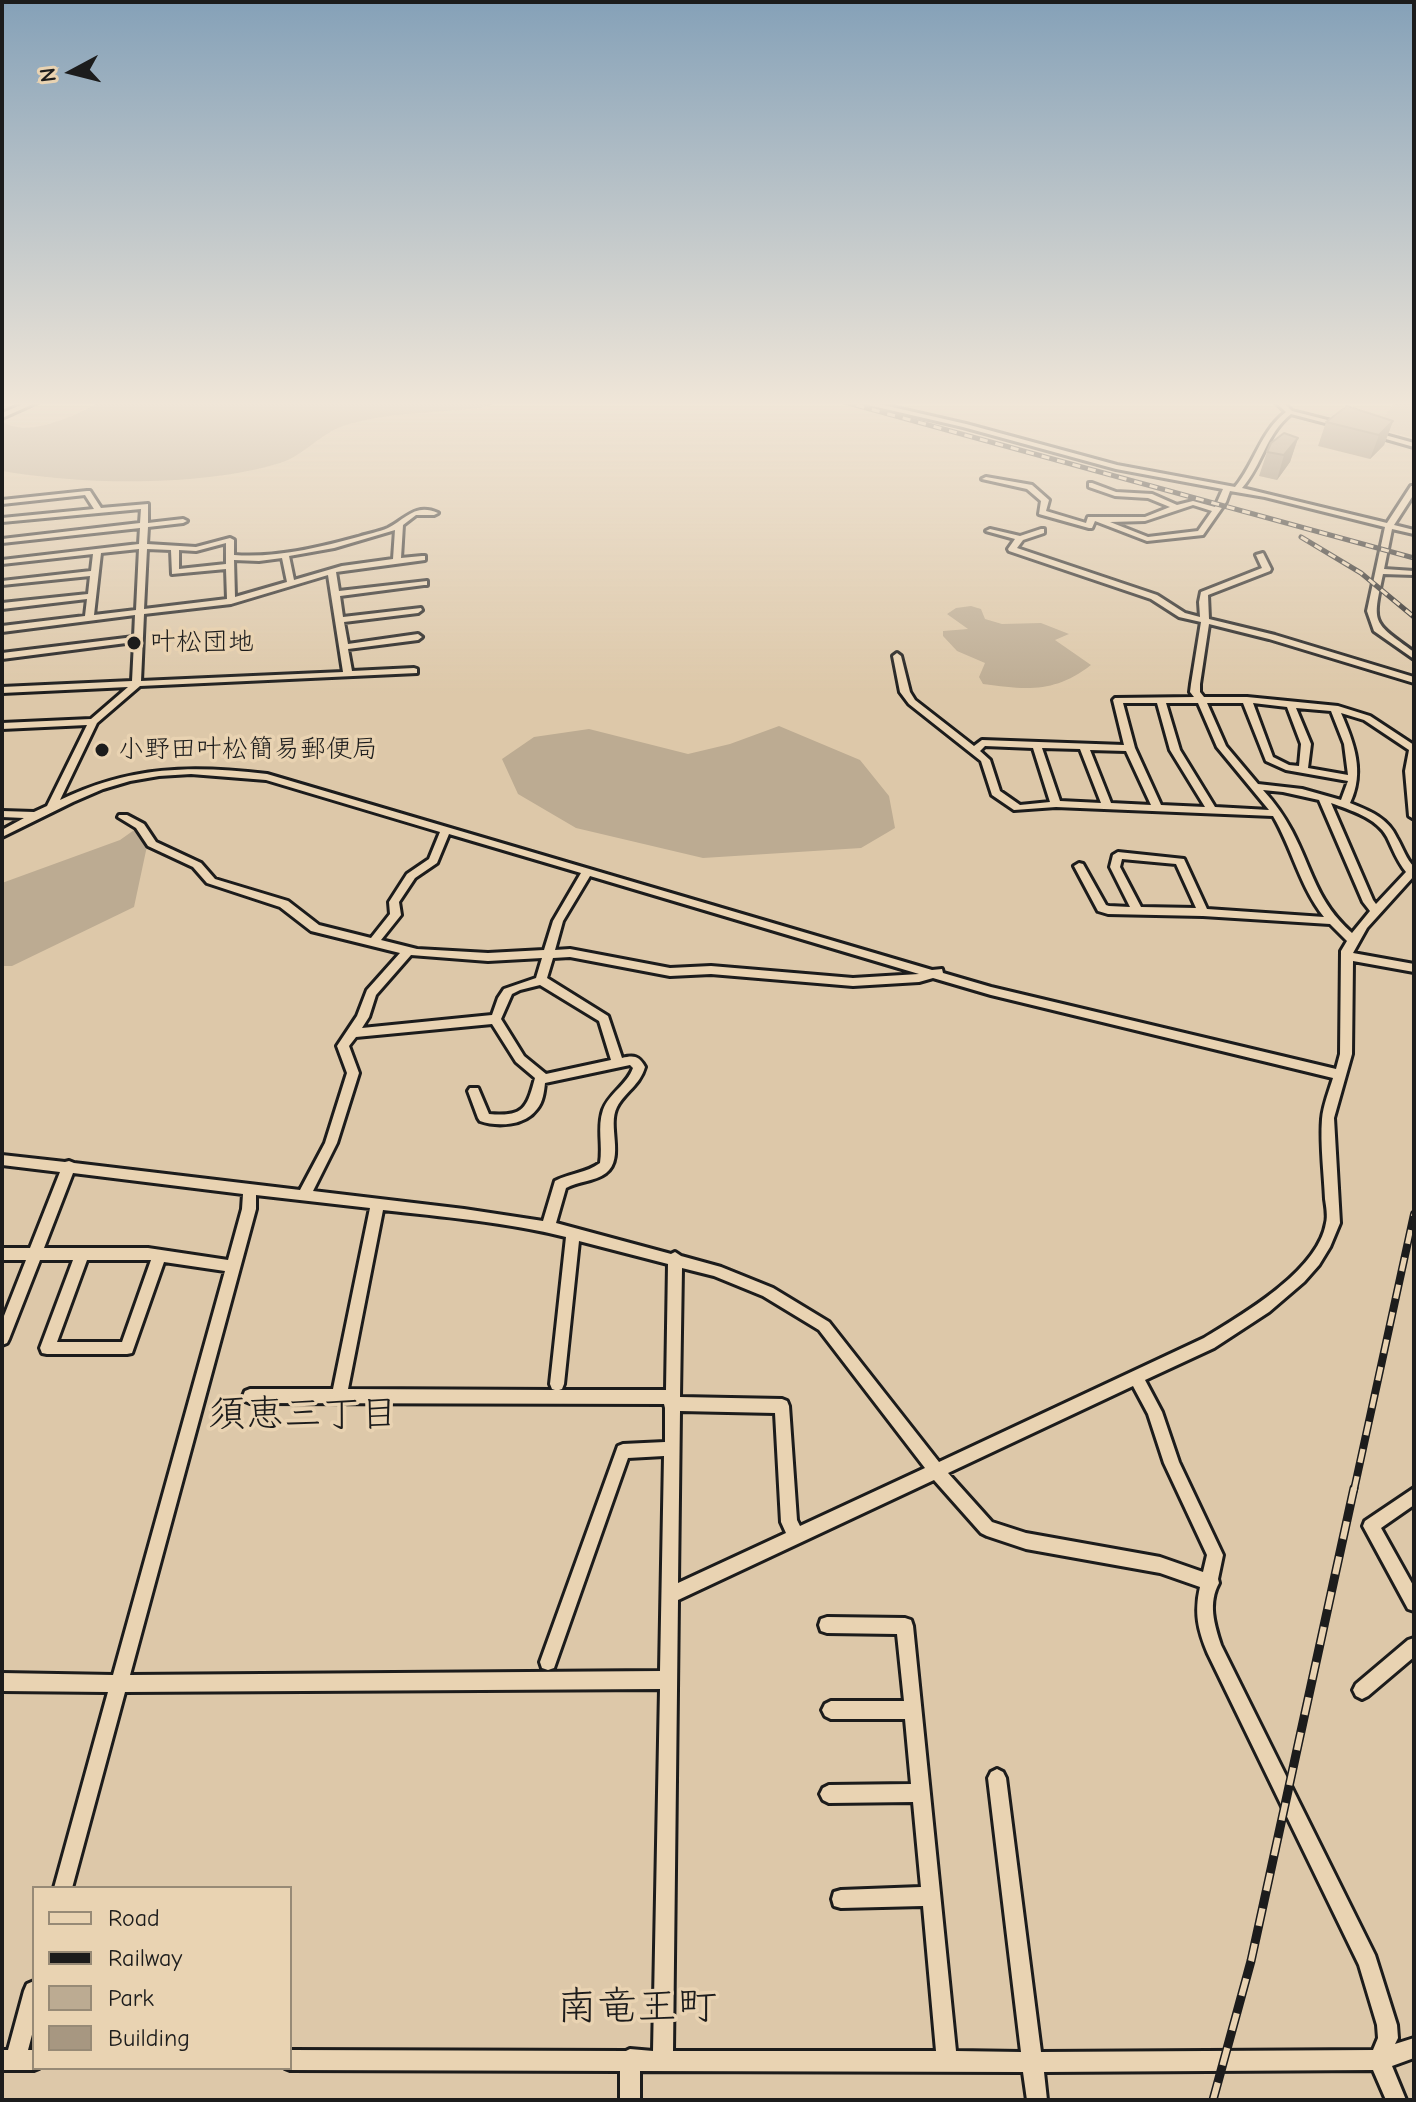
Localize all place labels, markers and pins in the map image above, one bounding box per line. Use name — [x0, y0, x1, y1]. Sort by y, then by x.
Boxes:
place label: 叶松団地 — [150, 627, 254, 659]
marker: 叶松団地 — [125, 634, 143, 652]
place label: 小野田叶松簡易郵便局 — [118, 734, 378, 766]
marker: 小野田叶松簡易郵便局 — [93, 741, 111, 759]

